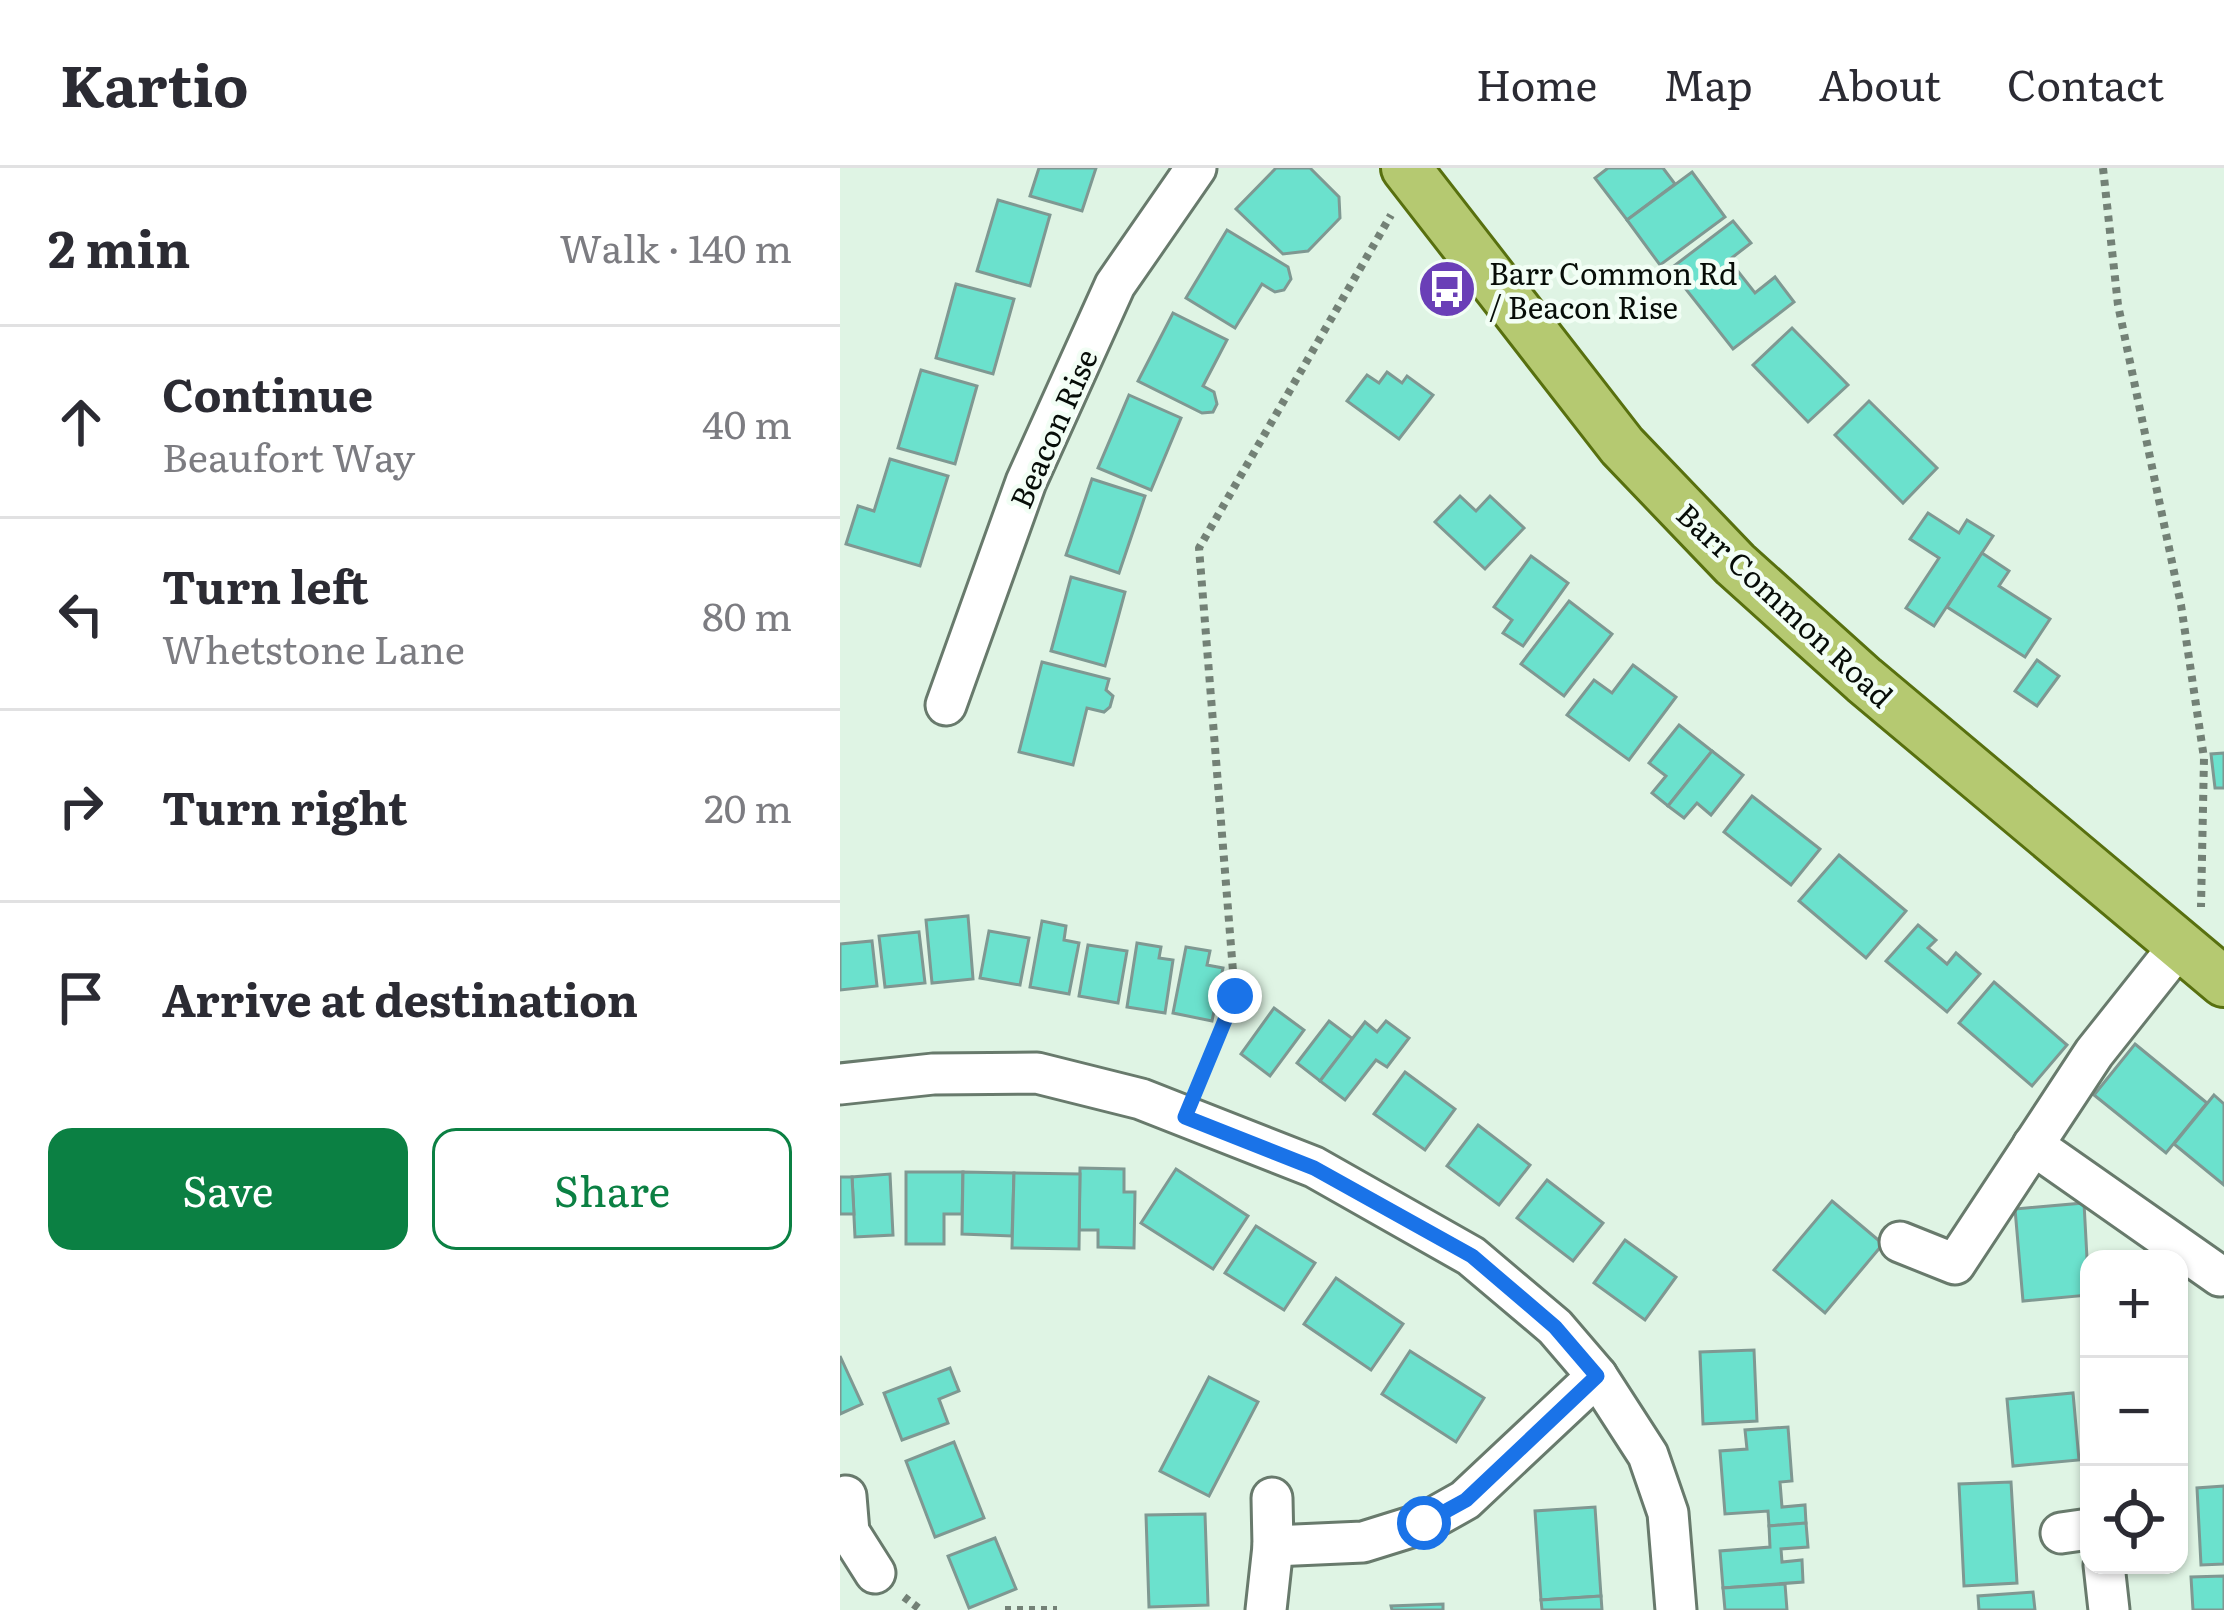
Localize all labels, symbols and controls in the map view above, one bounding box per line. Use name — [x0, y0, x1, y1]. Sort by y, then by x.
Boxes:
text: Kartio — [60, 40, 249, 125]
text: Home — [1476, 52, 1597, 114]
text: Map — [1663, 52, 1753, 114]
text: About — [1819, 52, 1941, 114]
text: Contact — [2007, 52, 2164, 114]
text: 2 min — [48, 208, 191, 284]
text: Walk · 140 m — [560, 217, 792, 275]
place label: Barr Common Rd / Beacon Rise — [1489, 250, 1737, 328]
bus stop icon: Barr Common Rd / Beacon Rise — [1416, 258, 1478, 320]
street label: Beacon Rise — [997, 341, 1107, 515]
text: Continue — [162, 359, 373, 426]
icon: ahead — [48, 389, 114, 455]
text: 40 m — [702, 393, 792, 451]
text: Beaufort Way — [162, 426, 415, 484]
street label: Barr Common Road — [1668, 492, 1904, 716]
text: Turn left — [162, 551, 369, 618]
icon: left — [48, 581, 114, 647]
text: 80 m — [702, 585, 792, 643]
text: Whetstone Lane — [162, 618, 465, 676]
text: Turn right — [162, 772, 408, 839]
icon: right — [48, 773, 114, 839]
text: 20 m — [704, 777, 792, 835]
text: Arrive at destination — [162, 964, 638, 1031]
icon: arrive — [48, 965, 114, 1031]
route end — [1208, 969, 1262, 1023]
button: Save — [48, 1128, 408, 1250]
button: Share — [432, 1128, 792, 1250]
map controls — [2080, 1250, 2188, 1574]
button: + — [2080, 1250, 2188, 1358]
button: − — [2080, 1358, 2188, 1466]
button: locate — [2080, 1466, 2188, 1574]
route start — [1397, 1496, 1451, 1550]

